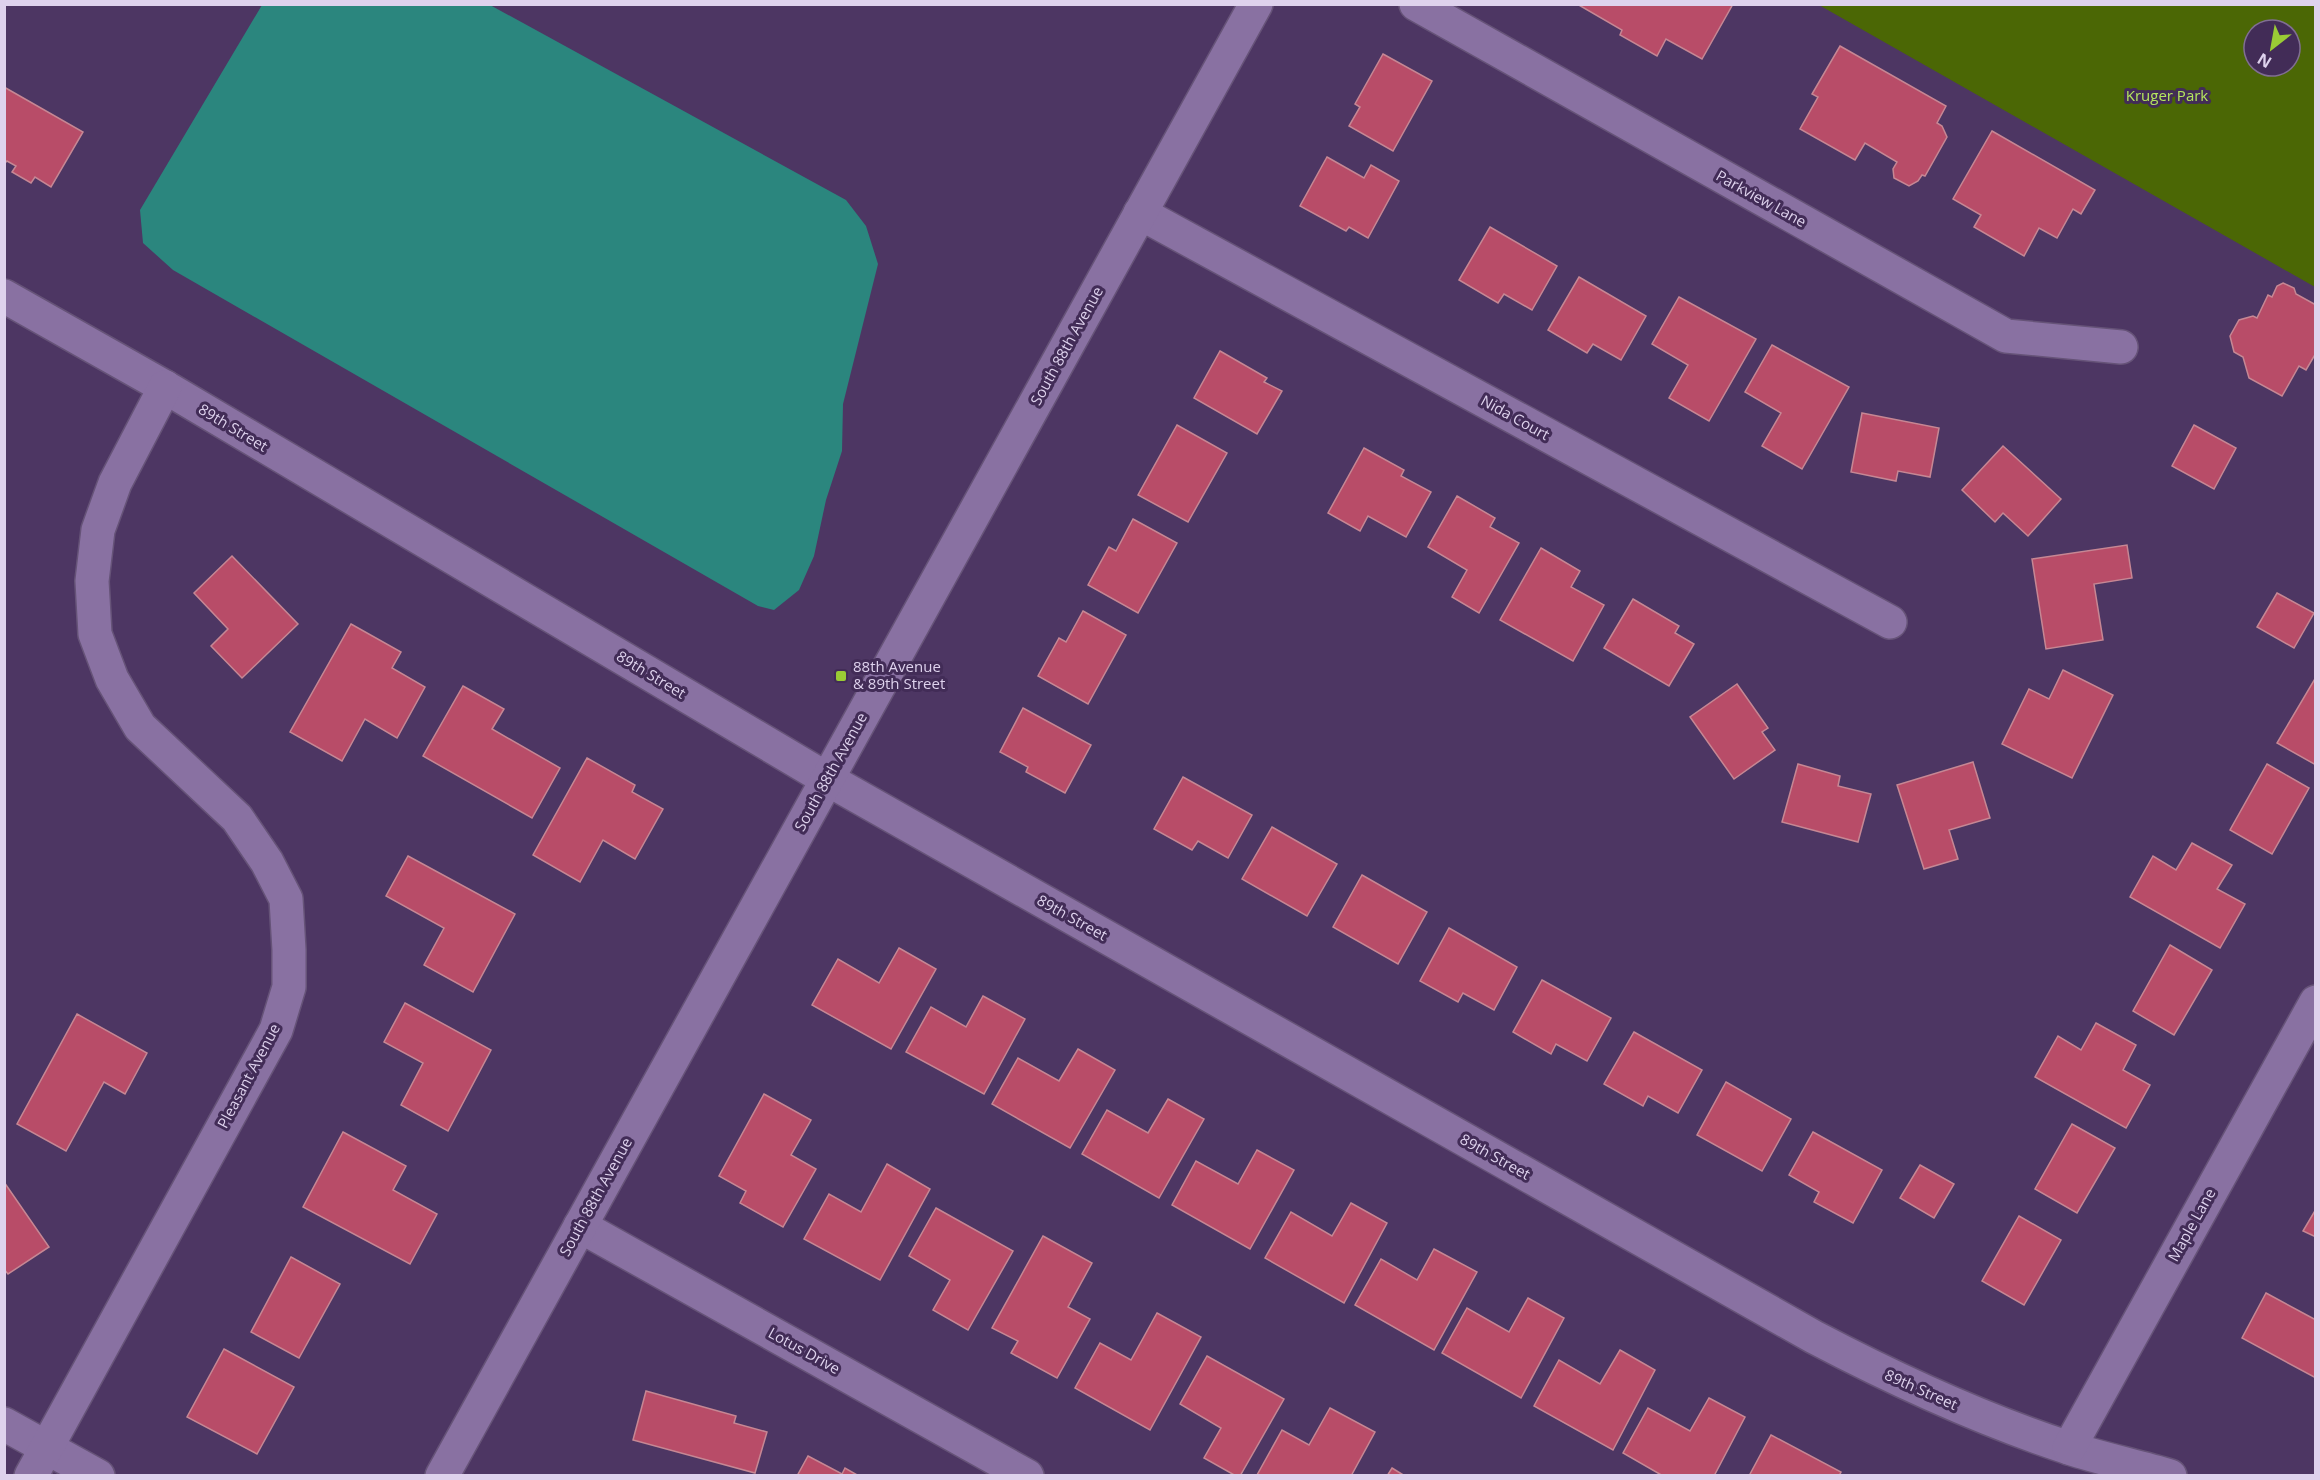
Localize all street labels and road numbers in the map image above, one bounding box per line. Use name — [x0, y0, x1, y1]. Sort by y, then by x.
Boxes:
street label: Parkview Lane — [1713, 165, 1810, 231]
street label: South 88th Avenue — [1025, 283, 1107, 408]
street label: Nida Court — [1478, 390, 1553, 444]
street label: 89th Street — [195, 399, 272, 456]
street label: 89th Street — [613, 646, 690, 703]
street label: South 88th Avenue — [789, 709, 871, 834]
street label: 89th Street — [1034, 890, 1111, 945]
street label: Pleasant Avenue — [212, 1020, 284, 1131]
street label: 89th Street — [1457, 1129, 1534, 1184]
street label: South 88th Avenue — [554, 1134, 636, 1259]
street label: Maple Lane — [2163, 1184, 2219, 1265]
street label: Lotus Drive — [765, 1322, 844, 1378]
street label: 89th Street — [1882, 1364, 1961, 1414]

